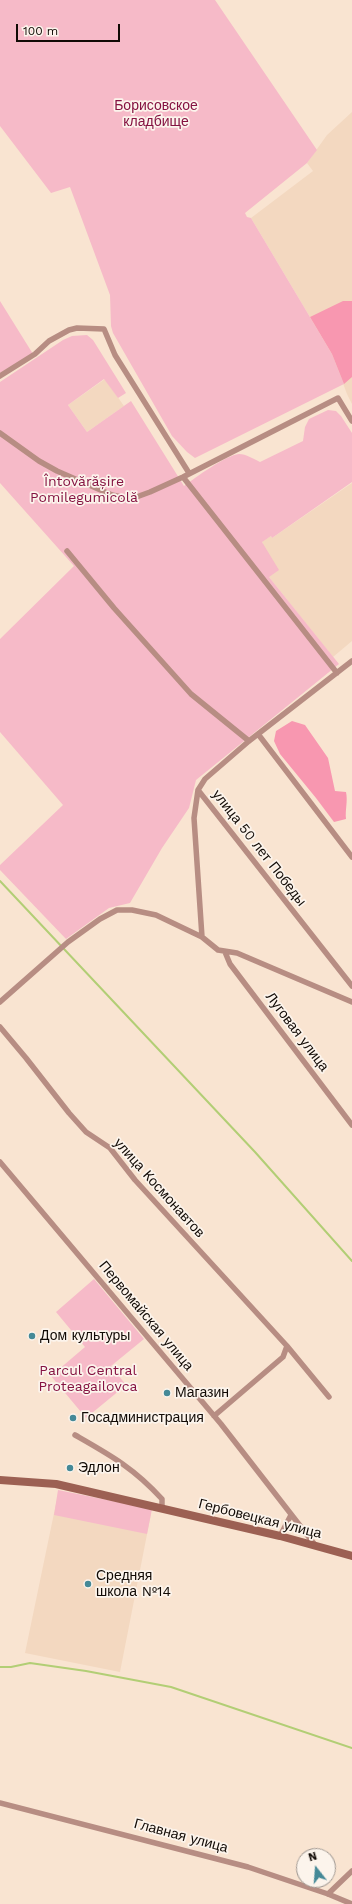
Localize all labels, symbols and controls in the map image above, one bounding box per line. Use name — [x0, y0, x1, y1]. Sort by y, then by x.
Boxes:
scale bar — [18, 16, 122, 42]
text: 100 m — [23, 24, 58, 38]
park label: Борисовское кладбище — [114, 98, 198, 130]
park label: Întovărășire Pomilegumicolă — [30, 474, 138, 506]
street label: улица 50 лет Победы — [208, 786, 310, 910]
street label: Луговая улица — [262, 989, 332, 1075]
street label: улица Космонавтов — [110, 1135, 208, 1241]
street label: Первомайская улица — [95, 1258, 197, 1374]
place label: Дом культуры — [40, 1328, 130, 1344]
marker: Дом культуры — [27, 1331, 37, 1341]
park label: Parcul Central Proteagailovca — [39, 1363, 137, 1396]
place label: Магазин — [175, 1385, 229, 1401]
marker: Магазин — [162, 1388, 172, 1398]
place label: Госадминистрация — [81, 1410, 204, 1426]
marker: Госадминистрация — [68, 1413, 78, 1423]
place label: Эдлон — [78, 1460, 120, 1476]
marker: Эдлон — [65, 1463, 75, 1473]
street label: Гербовецкая улица — [197, 1496, 323, 1542]
place label: Средняя школа №14 — [96, 1568, 171, 1600]
marker: Средняя школа №14 — [83, 1579, 93, 1589]
street label: Главная улица — [132, 1815, 230, 1857]
north arrow — [296, 1848, 336, 1888]
text: N — [307, 1850, 318, 1864]

